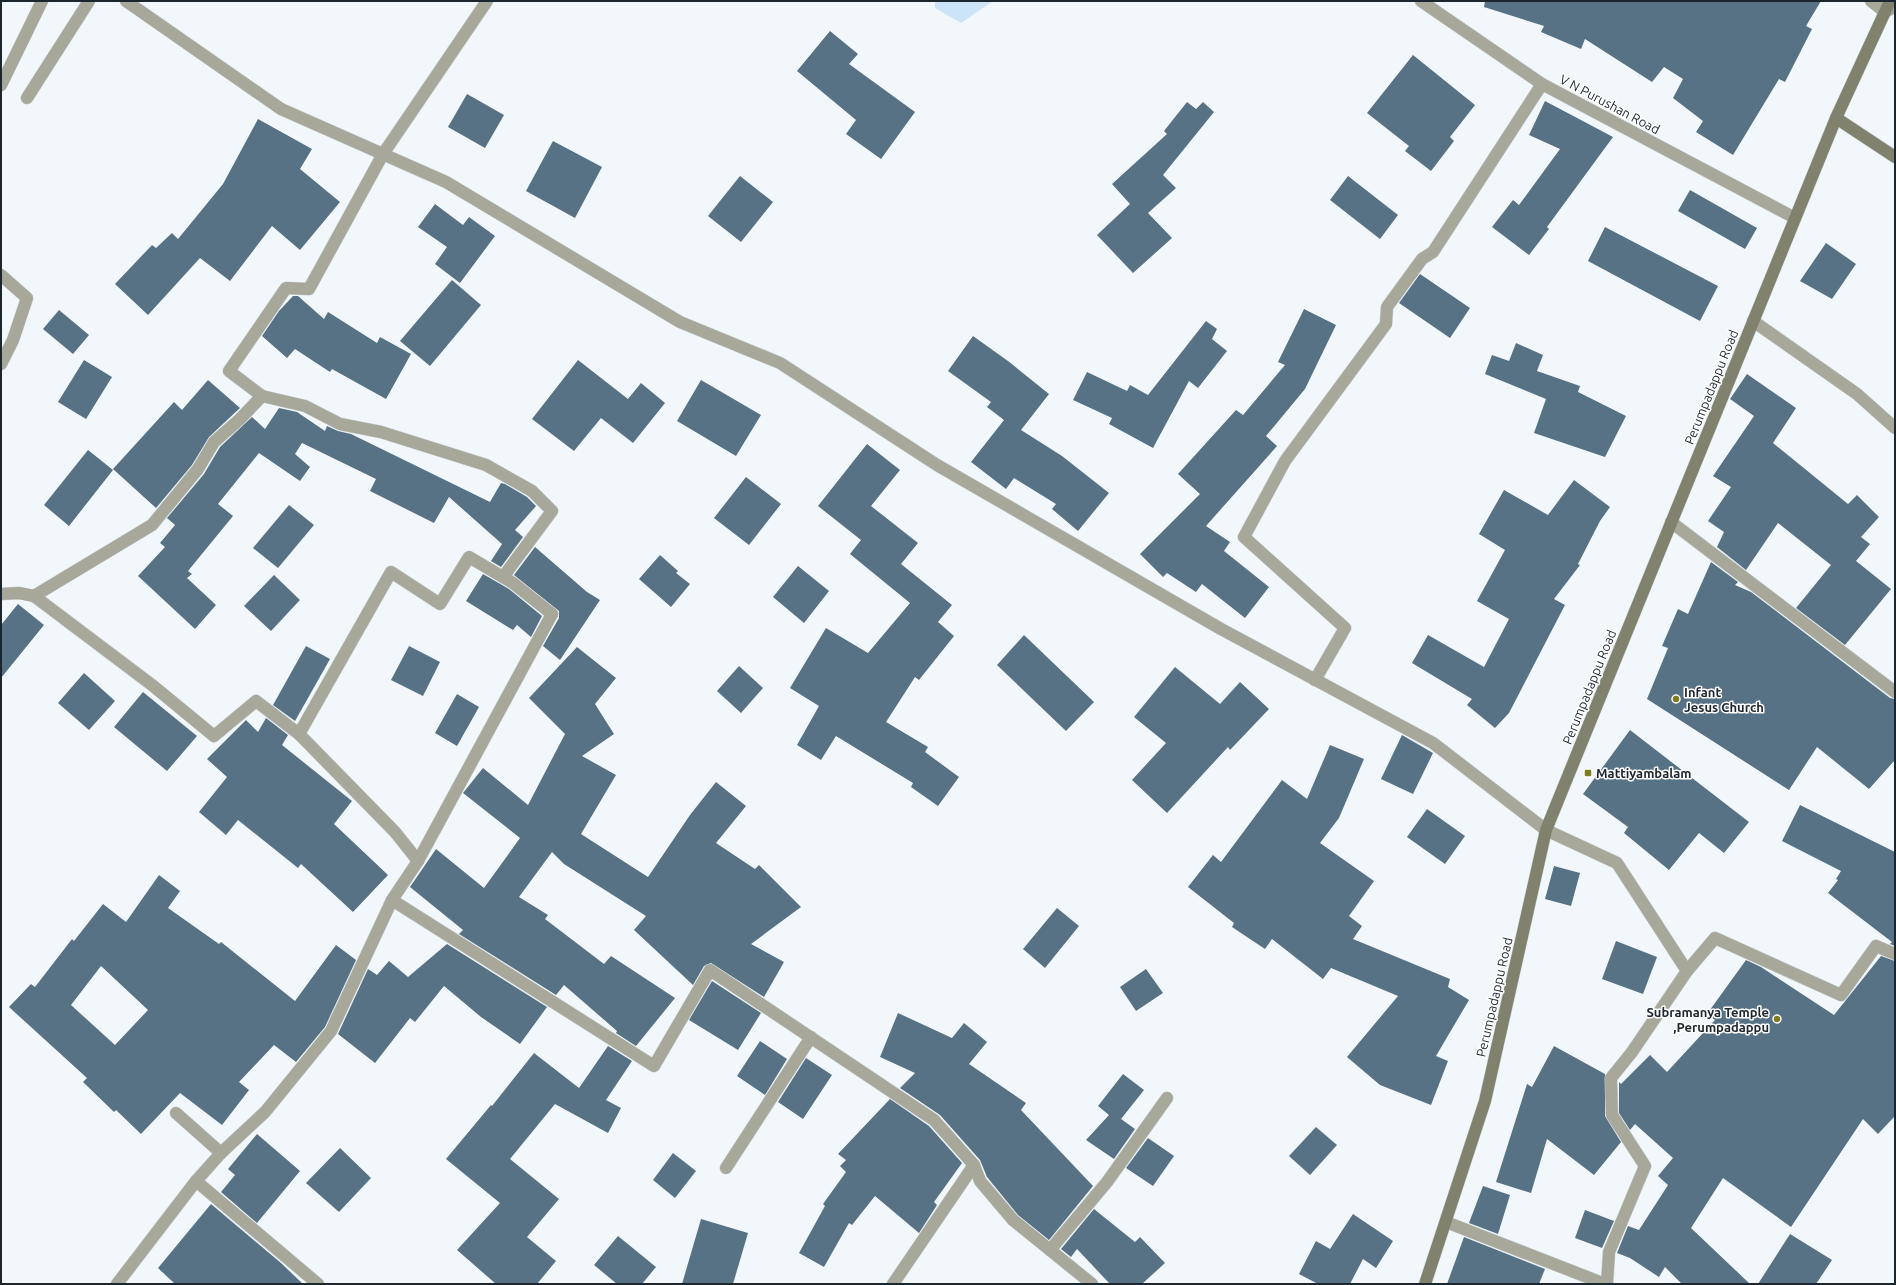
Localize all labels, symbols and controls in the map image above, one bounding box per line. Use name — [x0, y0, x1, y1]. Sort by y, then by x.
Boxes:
street label: V N Purushan Road — [1558, 72, 1662, 136]
street label: Perumpadappu Road — [1682, 328, 1740, 446]
street label: Perumpadappu Road — [1560, 628, 1618, 746]
place label: Infant Jesus Church — [1684, 685, 1764, 714]
marker: Infant Jesus Church — [1671, 694, 1681, 704]
place label: Mattiyambalam — [1596, 766, 1692, 780]
marker: Mattiyambalam — [1583, 768, 1593, 778]
street label: Perumpadappu Road — [1473, 936, 1515, 1058]
place label: Subramanya Temple ,Perumpadappu — [1646, 1005, 1769, 1034]
marker: Subramanya Temple ,Perumpadappu — [1772, 1014, 1782, 1024]

